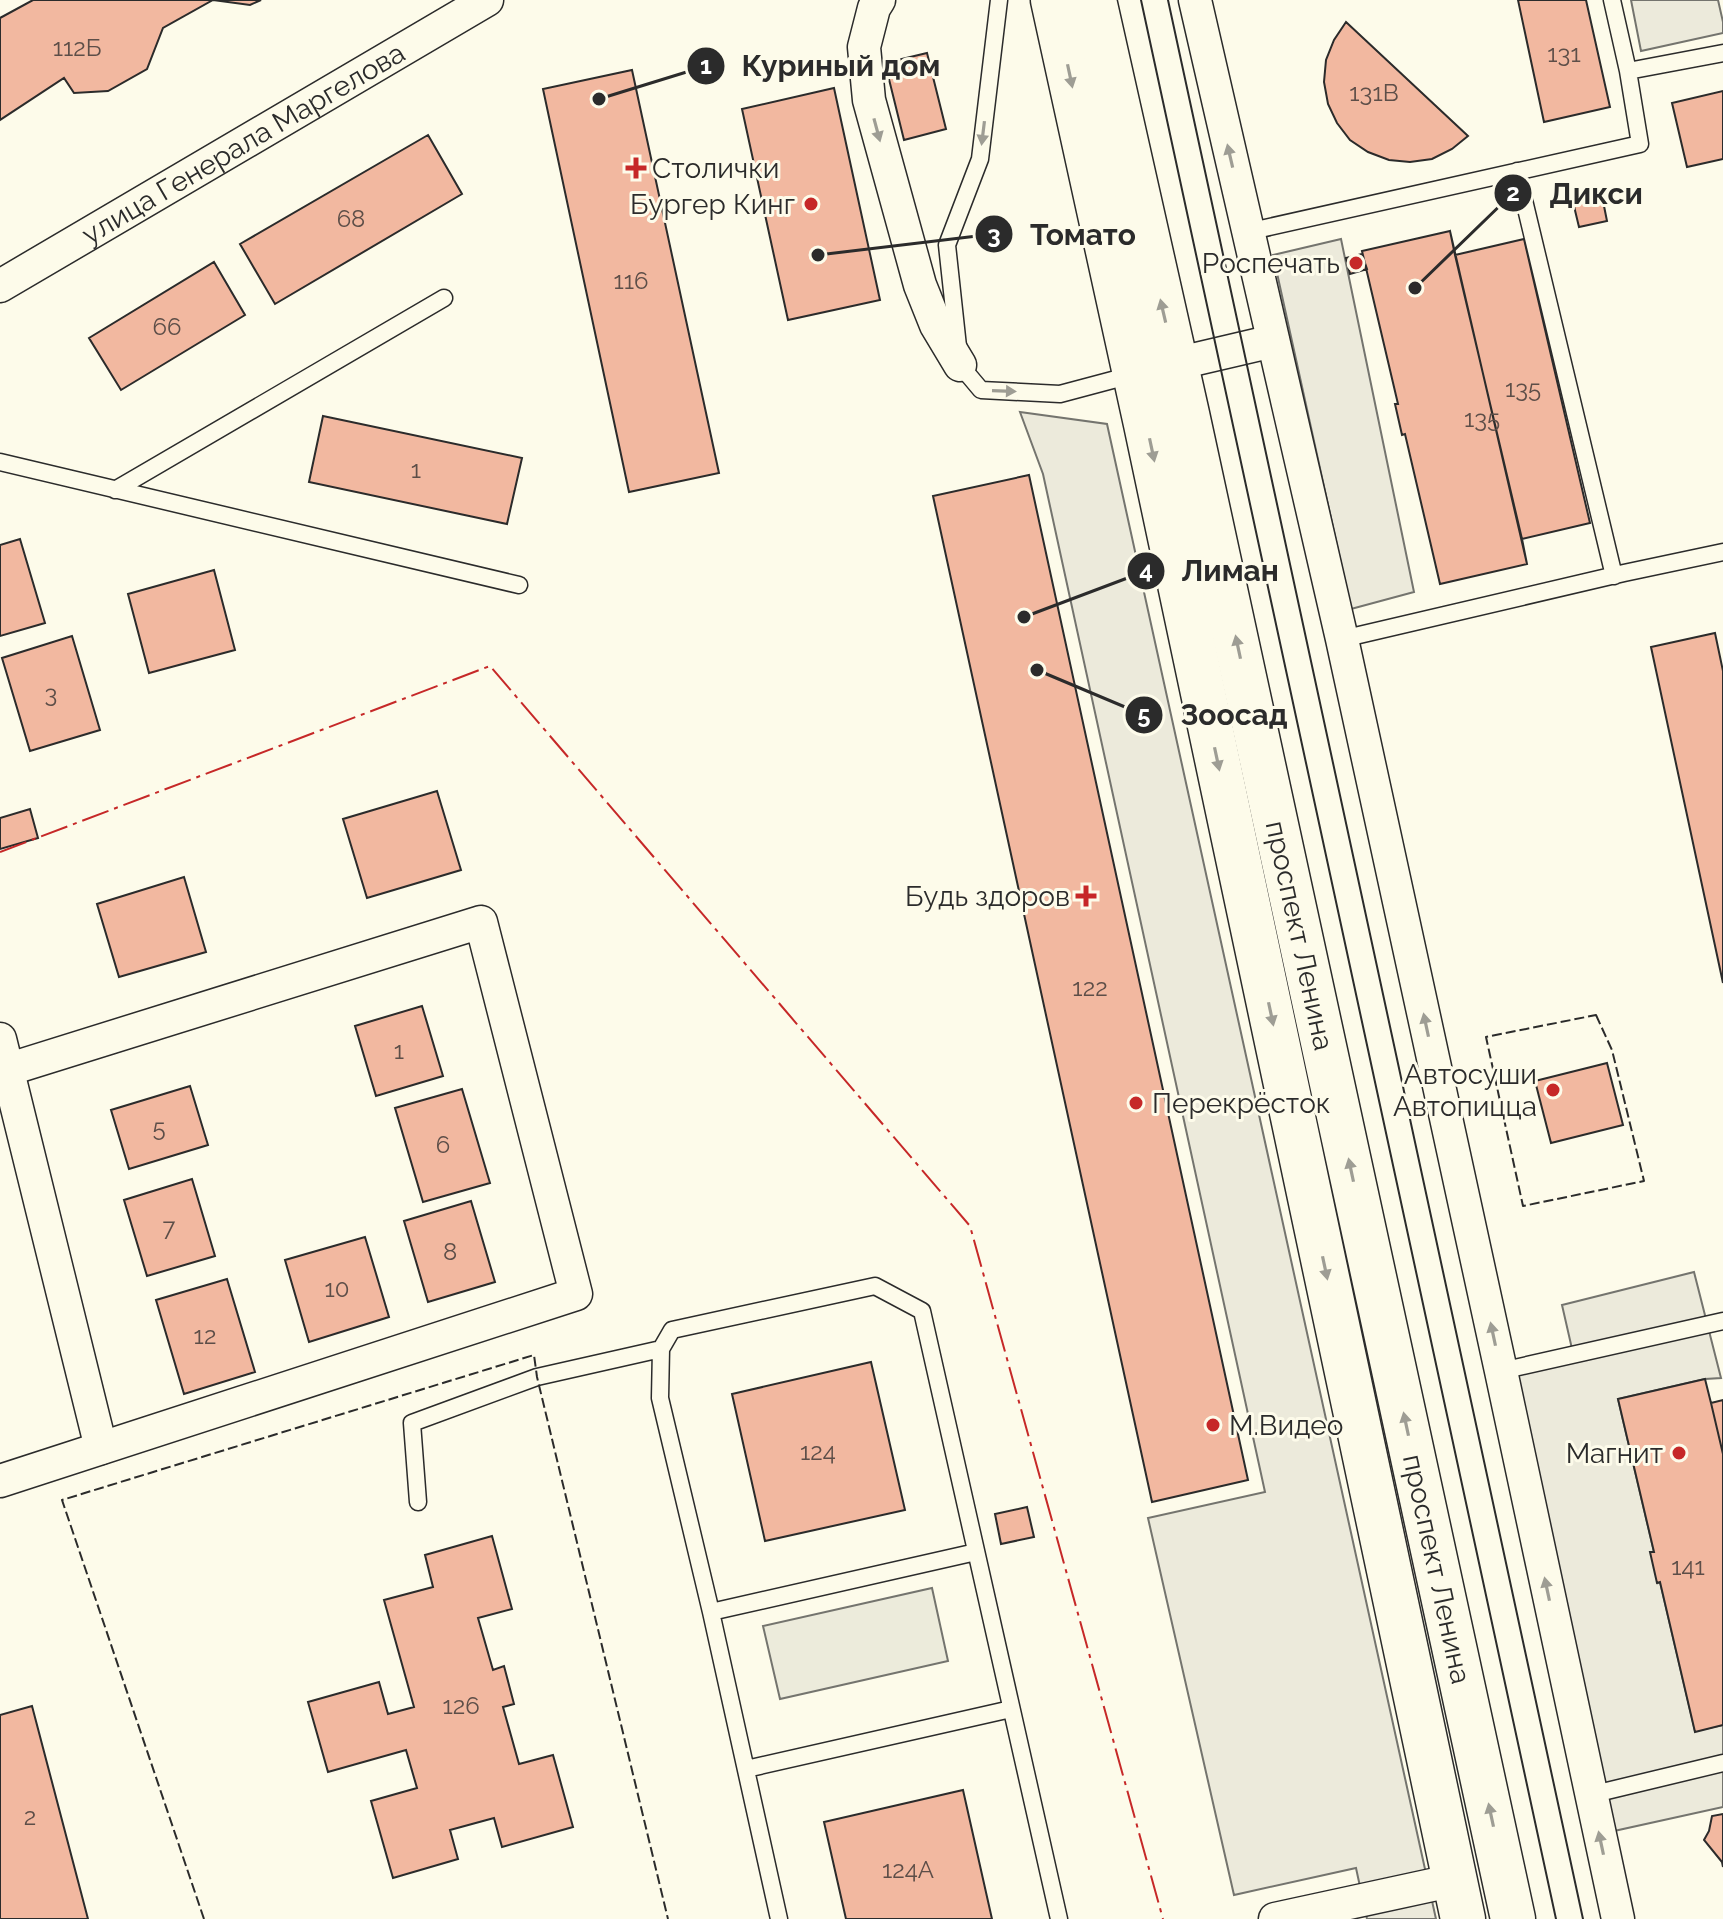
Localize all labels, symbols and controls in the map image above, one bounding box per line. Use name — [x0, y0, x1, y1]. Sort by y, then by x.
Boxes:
house number: 112Б — [53, 33, 101, 62]
street label: улица Генерала Маргелова — [76, 36, 411, 251]
callout: Куриный дом — [686, 39, 957, 93]
house number: 131 — [1547, 39, 1581, 68]
text: Куриный дом — [742, 48, 940, 83]
text: 1 — [700, 51, 712, 80]
one-way arrow — [1064, 64, 1076, 89]
house number: 131В — [1349, 78, 1399, 107]
one-way arrow — [872, 117, 884, 142]
one-way arrow — [976, 121, 989, 146]
one-way arrow — [1223, 143, 1236, 168]
place label: Столички — [652, 152, 779, 185]
marker: Столички — [627, 159, 645, 177]
callout: Дикси — [1493, 166, 1659, 220]
text: Дикси — [1549, 176, 1643, 211]
text: 2 — [1506, 178, 1520, 207]
place label: Бургер Кинг — [630, 188, 795, 221]
marker: Бургер Кинг — [802, 195, 820, 213]
house number: 68 — [337, 204, 365, 233]
callout: Томато — [974, 207, 1152, 261]
text: Томато — [1030, 217, 1136, 252]
text: 3 — [987, 220, 1001, 249]
place label: Роспечать — [1202, 247, 1340, 280]
marker: Роспечать — [1347, 254, 1365, 272]
house number: 116 — [613, 266, 649, 295]
one-way arrow — [1156, 298, 1169, 323]
house number: 66 — [153, 312, 181, 341]
house number: 135 — [1505, 374, 1541, 403]
one-way arrow — [992, 385, 1017, 398]
house number: 135 — [1464, 404, 1500, 433]
one-way arrow — [1146, 438, 1159, 463]
house number: 1 — [411, 455, 421, 484]
callout: Лиман — [1126, 544, 1295, 598]
text: Лиман — [1181, 553, 1279, 588]
text: 4 — [1139, 556, 1153, 585]
one-way arrow — [1231, 634, 1244, 659]
house number: 3 — [45, 679, 57, 708]
callout: Зоосад — [1124, 688, 1304, 742]
text: Зоосад — [1180, 697, 1288, 732]
text: 5 — [1137, 700, 1151, 729]
one-way arrow — [1211, 747, 1224, 772]
street label: проспект Ленина — [1259, 818, 1340, 1054]
place label: Будь здоров — [905, 880, 1070, 913]
marker: Будь здоров — [1077, 887, 1095, 905]
house number: 122 — [1072, 973, 1108, 1002]
one-way arrow — [1265, 1001, 1278, 1026]
one-way arrow — [1419, 1013, 1432, 1038]
house number: 1 — [394, 1036, 404, 1065]
place label: Автосуши Автопицца — [1393, 1058, 1537, 1123]
marker: Автосуши Автопицца — [1544, 1081, 1562, 1099]
place label: Перекрёсток — [1152, 1087, 1330, 1120]
marker: Перекрёсток — [1127, 1094, 1145, 1112]
house number: 5 — [152, 1113, 166, 1142]
house number: 6 — [436, 1130, 450, 1159]
one-way arrow — [1344, 1158, 1357, 1183]
house number: 7 — [163, 1213, 176, 1242]
house number: 8 — [443, 1237, 457, 1266]
one-way arrow — [1319, 1256, 1332, 1281]
house number: 10 — [325, 1274, 349, 1303]
house number: 12 — [194, 1321, 216, 1350]
one-way arrow — [1486, 1321, 1499, 1346]
place label: М.Видео — [1229, 1409, 1343, 1442]
one-way arrow — [1399, 1412, 1412, 1437]
marker: М.Видео — [1204, 1416, 1222, 1434]
house number: 124 — [800, 1437, 836, 1466]
place label: Магнит — [1566, 1437, 1663, 1470]
marker: Магнит — [1670, 1444, 1688, 1462]
street label: проспект Ленина — [1396, 1451, 1478, 1687]
house number: 141 — [1671, 1552, 1705, 1581]
one-way arrow — [1540, 1576, 1553, 1601]
house number: 126 — [442, 1691, 480, 1720]
house number: 2 — [24, 1802, 36, 1831]
one-way arrow — [1484, 1803, 1497, 1828]
one-way arrow — [1594, 1830, 1607, 1855]
house number: 124А — [882, 1855, 934, 1884]

